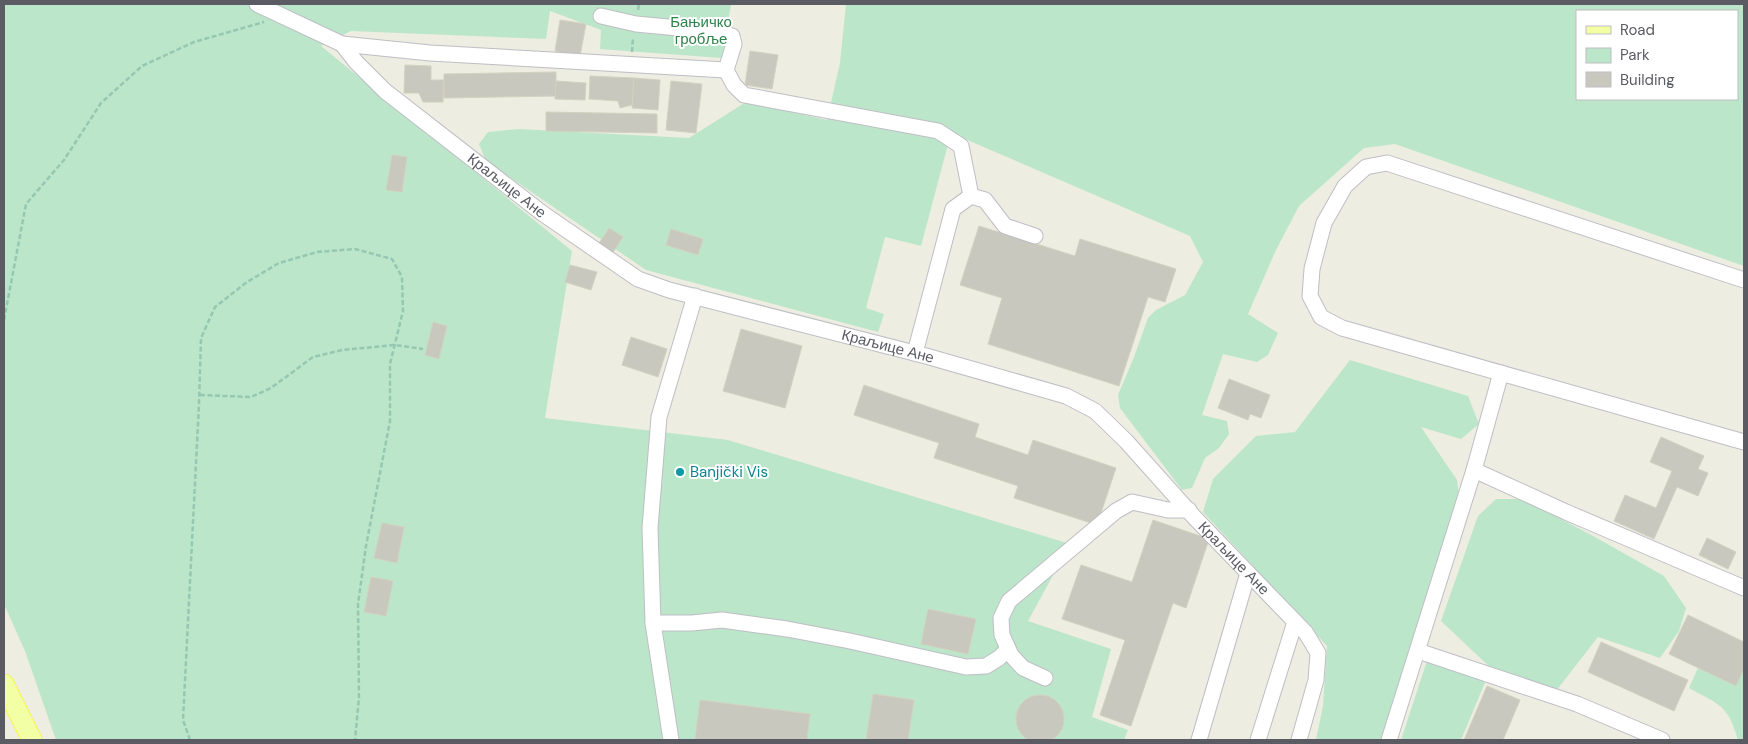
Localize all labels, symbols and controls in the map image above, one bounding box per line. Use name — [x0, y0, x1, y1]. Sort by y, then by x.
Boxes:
legend — [1576, 10, 1738, 100]
park label: Бањичко гробље — [670, 12, 732, 49]
text: Road — [1620, 20, 1655, 40]
text: Park — [1620, 45, 1650, 65]
text: Building — [1620, 70, 1675, 90]
street label: Краљице Ане — [463, 149, 550, 223]
street label: Краљице Ане — [839, 325, 936, 368]
place label: Banjički Vis — [690, 462, 768, 482]
marker: Banjički Vis — [674, 466, 686, 478]
street label: Краљице Ане — [1194, 517, 1274, 599]

